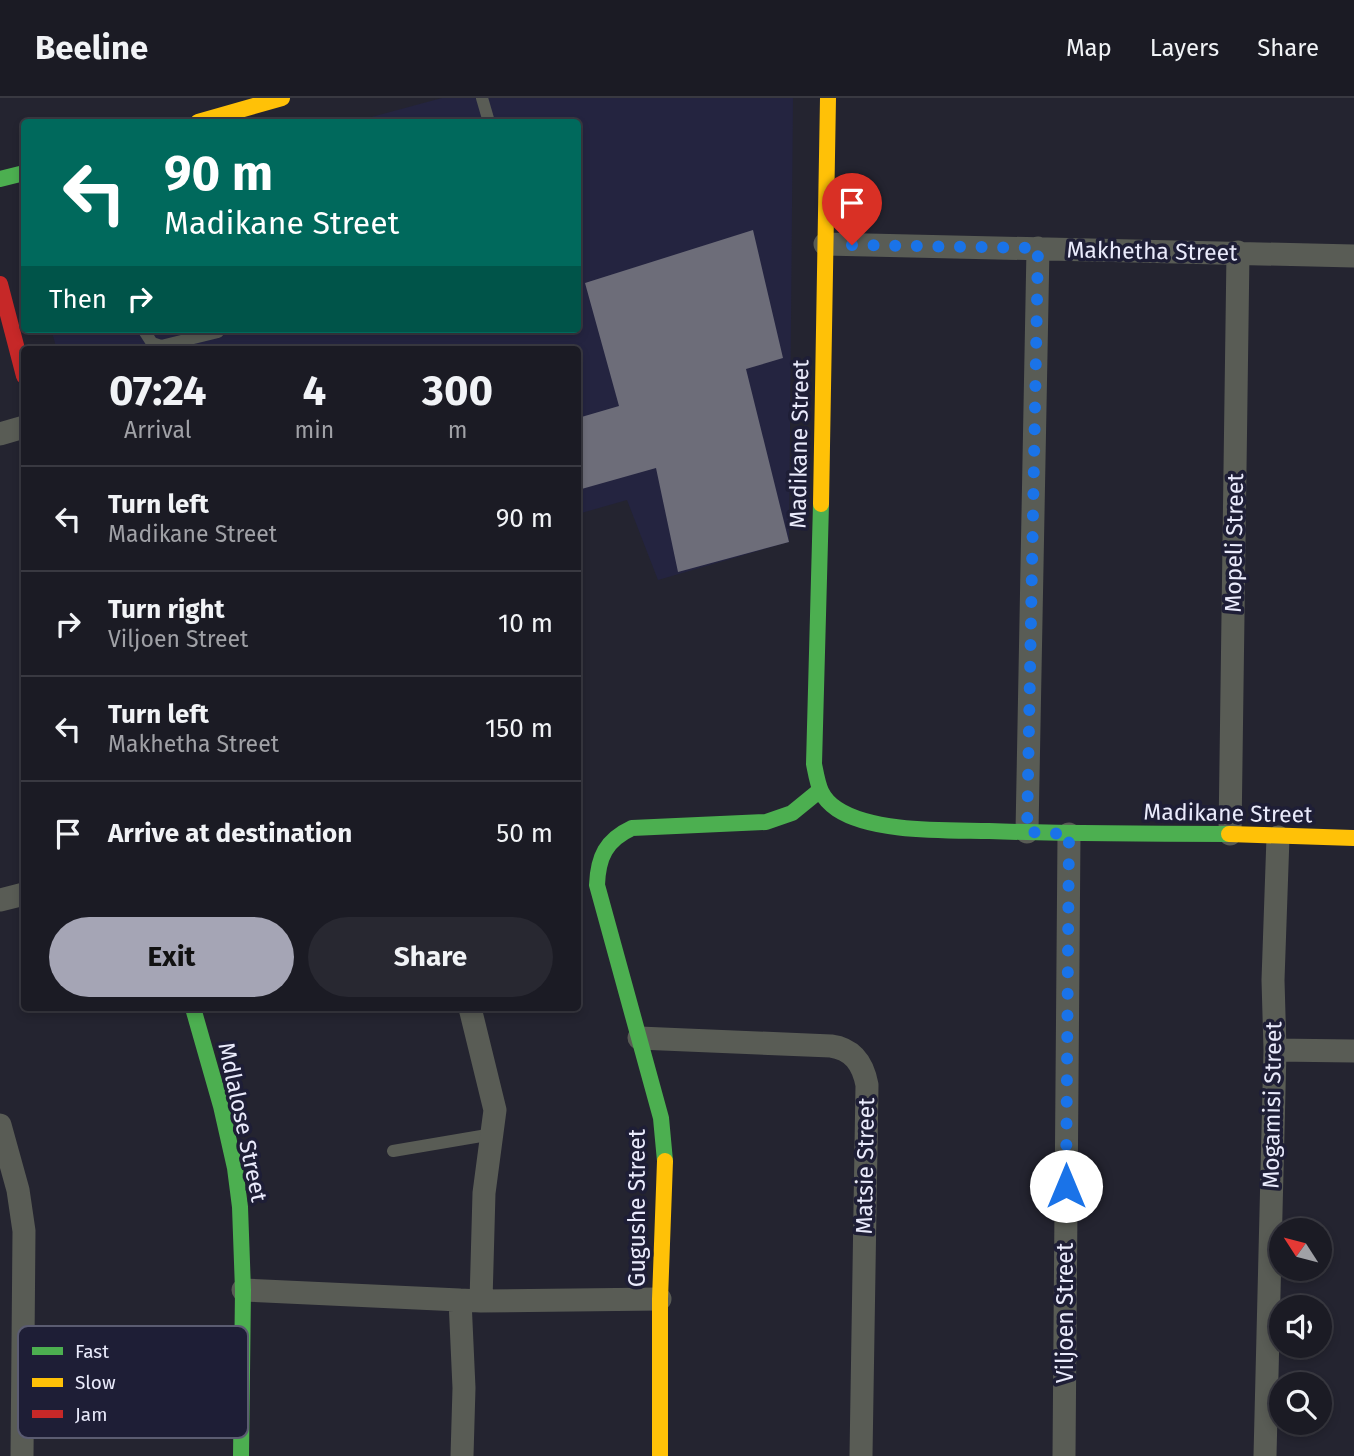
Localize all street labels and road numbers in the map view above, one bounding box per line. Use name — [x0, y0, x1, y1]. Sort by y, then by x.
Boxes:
street label: Makhetha Street — [1066, 236, 1238, 267]
street label: Madikane Street — [784, 359, 814, 529]
street label: Mopeli Street — [1219, 472, 1249, 613]
street label: Madikane Street — [1143, 798, 1313, 828]
street label: Mogamisi Street — [1257, 1020, 1287, 1189]
street label: Mdlalose Street — [212, 1040, 274, 1205]
street label: Matsie Street — [850, 1097, 880, 1235]
street label: Gugushe Street — [623, 1128, 651, 1287]
street label: Viljoen Street — [1051, 1242, 1079, 1383]

